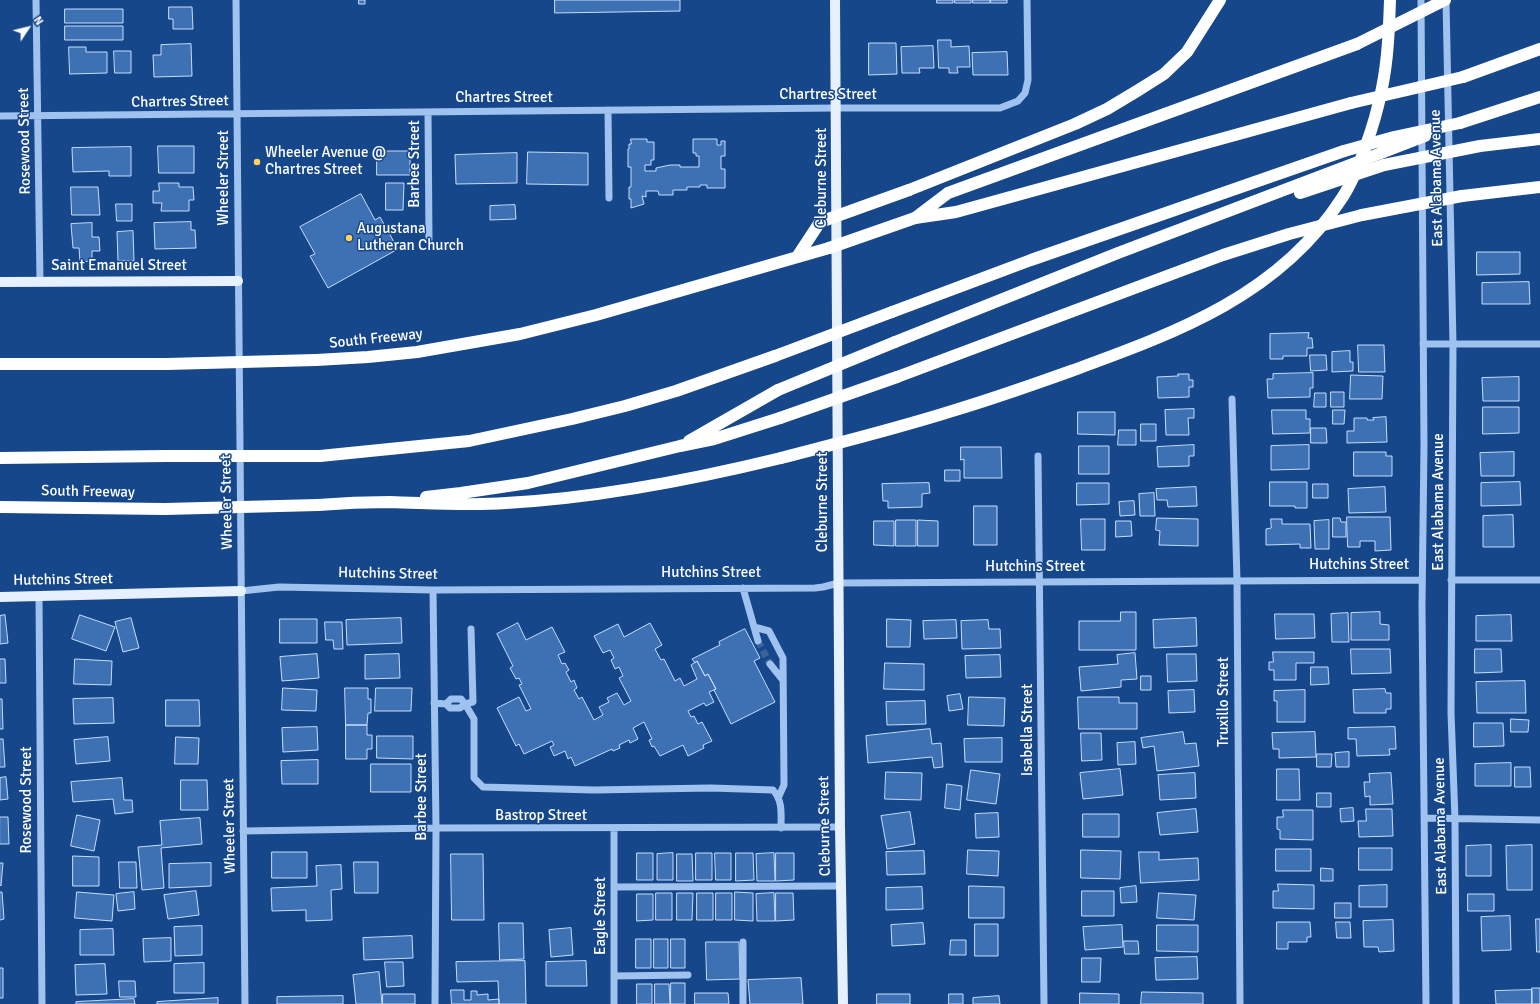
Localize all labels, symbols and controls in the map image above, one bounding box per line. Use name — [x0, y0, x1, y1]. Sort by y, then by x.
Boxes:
north arrow — [8, 8, 48, 48]
text: N — [31, 14, 46, 28]
street label: Chartres Street — [779, 86, 877, 104]
street label: Rosewood Street — [15, 87, 35, 195]
street label: Chartres Street — [455, 89, 553, 107]
street label: Chartres Street — [131, 92, 229, 112]
street label: East Alabama Avenue — [1427, 109, 1447, 247]
street label: Barbee Street — [406, 120, 424, 208]
street label: Cleburne Street — [813, 128, 831, 228]
street label: Wheeler Street — [215, 130, 233, 226]
place label: Wheeler Avenue @ Chartres Street — [265, 144, 386, 179]
marker: Wheeler Avenue @ Chartres Street — [252, 157, 262, 167]
place label: Augustana Lutheran Church — [357, 220, 464, 255]
marker: Augustana Lutheran Church — [344, 233, 354, 243]
street label: Saint Emanuel Street — [51, 257, 187, 275]
street label: South Freeway — [328, 325, 424, 353]
street label: East Alabama Avenue — [1430, 433, 1448, 571]
street label: Cleburne Street — [814, 452, 832, 552]
street label: Wheeler Street — [217, 454, 237, 550]
street label: South Freeway — [41, 482, 135, 502]
street label: Hutchins Street — [1309, 556, 1409, 574]
street label: Hutchins Street — [985, 558, 1085, 576]
street label: Hutchins Street — [338, 564, 438, 584]
street label: Hutchins Street — [661, 564, 761, 582]
street label: Hutchins Street — [13, 570, 113, 590]
street label: Truxillo Street — [1215, 657, 1233, 747]
street label: Isabella Street — [1019, 684, 1037, 776]
street label: Rosewood Street — [18, 746, 36, 854]
street label: Barbee Street — [413, 753, 431, 841]
street label: East Alabama Avenue — [1431, 757, 1451, 895]
street label: Cleburne Street — [815, 776, 835, 876]
street label: Wheeler Street — [220, 778, 240, 874]
street label: Bastrop Street — [495, 807, 587, 825]
street label: Eagle Street — [592, 877, 610, 955]

